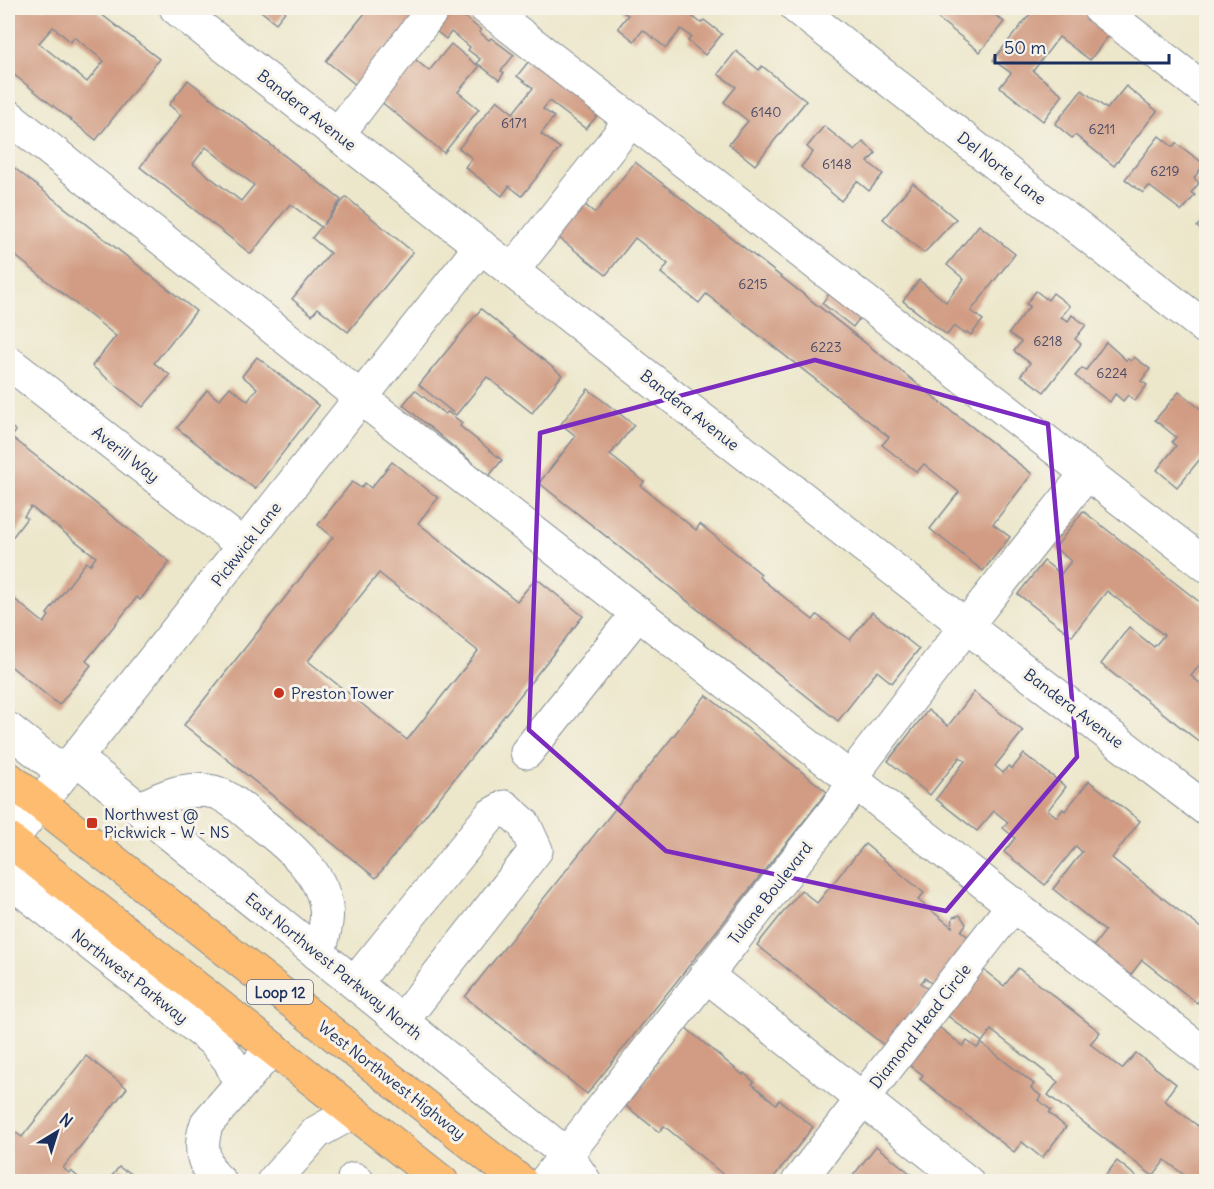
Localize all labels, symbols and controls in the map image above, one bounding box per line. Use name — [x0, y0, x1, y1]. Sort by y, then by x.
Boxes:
scale bar — [995, 27, 1169, 65]
text: 50 m — [1004, 36, 1046, 59]
street label: Bandera Avenue — [254, 65, 360, 155]
house number: 6140 — [751, 103, 781, 121]
house number: 6171 — [501, 114, 527, 132]
house number: 6211 — [1089, 120, 1115, 138]
street label: Del Norte Lane — [954, 127, 1050, 209]
house number: 6148 — [822, 155, 852, 173]
house number: 6219 — [1150, 162, 1180, 180]
house number: 6215 — [738, 275, 768, 293]
house number: 6218 — [1033, 332, 1063, 350]
house number: 6223 — [810, 338, 842, 356]
house number: 6224 — [1096, 364, 1128, 382]
street label: Bandera Avenue — [637, 365, 743, 455]
street label: Averill Way — [88, 422, 164, 486]
street label: Pickwick Lane — [207, 498, 285, 590]
street label: Bandera Avenue — [1020, 664, 1128, 752]
place label: Preston Tower — [291, 683, 395, 703]
marker: Preston Tower — [272, 686, 286, 700]
place label: Northwest @ Pickwick - W - NS — [104, 804, 229, 842]
marker: Northwest @ Pickwick - W - NS — [85, 816, 99, 830]
street label: Tulane Boulevard — [724, 838, 816, 948]
street label: East Northwest Parkway North — [241, 888, 427, 1044]
street label: Northwest Parkway — [68, 924, 192, 1028]
street label: Diamond Head Circle — [865, 960, 975, 1092]
road number: Loop 12 — [247, 980, 313, 1004]
street label: West Northwest Highway — [314, 1016, 470, 1144]
north arrow — [27, 1102, 87, 1162]
text: N — [56, 1109, 77, 1131]

